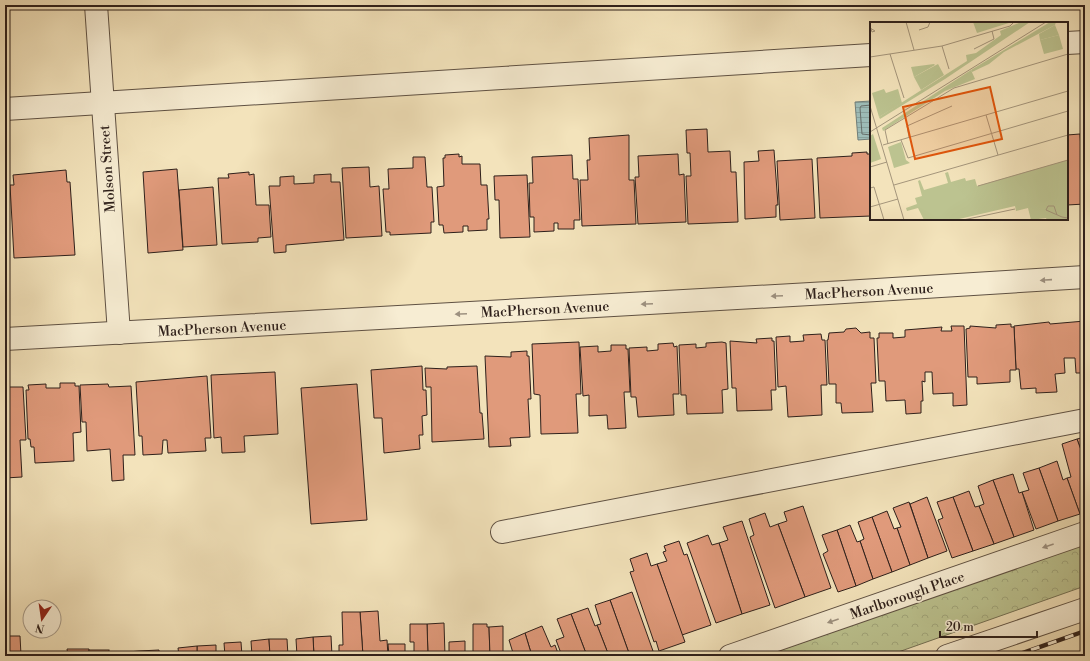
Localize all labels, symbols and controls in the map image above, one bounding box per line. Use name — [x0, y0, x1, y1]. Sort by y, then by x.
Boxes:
inset map — [870, 22, 1068, 220]
street label: Molson Street — [96, 125, 120, 213]
one-way arrow — [1040, 276, 1052, 283]
street label: MacPherson Avenue — [804, 280, 934, 304]
one-way arrow — [771, 293, 783, 300]
street label: MacPherson Avenue — [480, 298, 610, 322]
one-way arrow — [641, 300, 653, 307]
one-way arrow — [454, 311, 467, 317]
street label: MacPherson Avenue — [157, 317, 287, 341]
one-way arrow — [1042, 543, 1054, 549]
street label: Marlborough Place — [847, 568, 967, 624]
north arrow — [22, 599, 62, 639]
scale bar — [940, 613, 1037, 639]
one-way arrow — [826, 618, 838, 624]
text: N — [34, 620, 46, 636]
text: 20 m — [946, 620, 974, 635]

